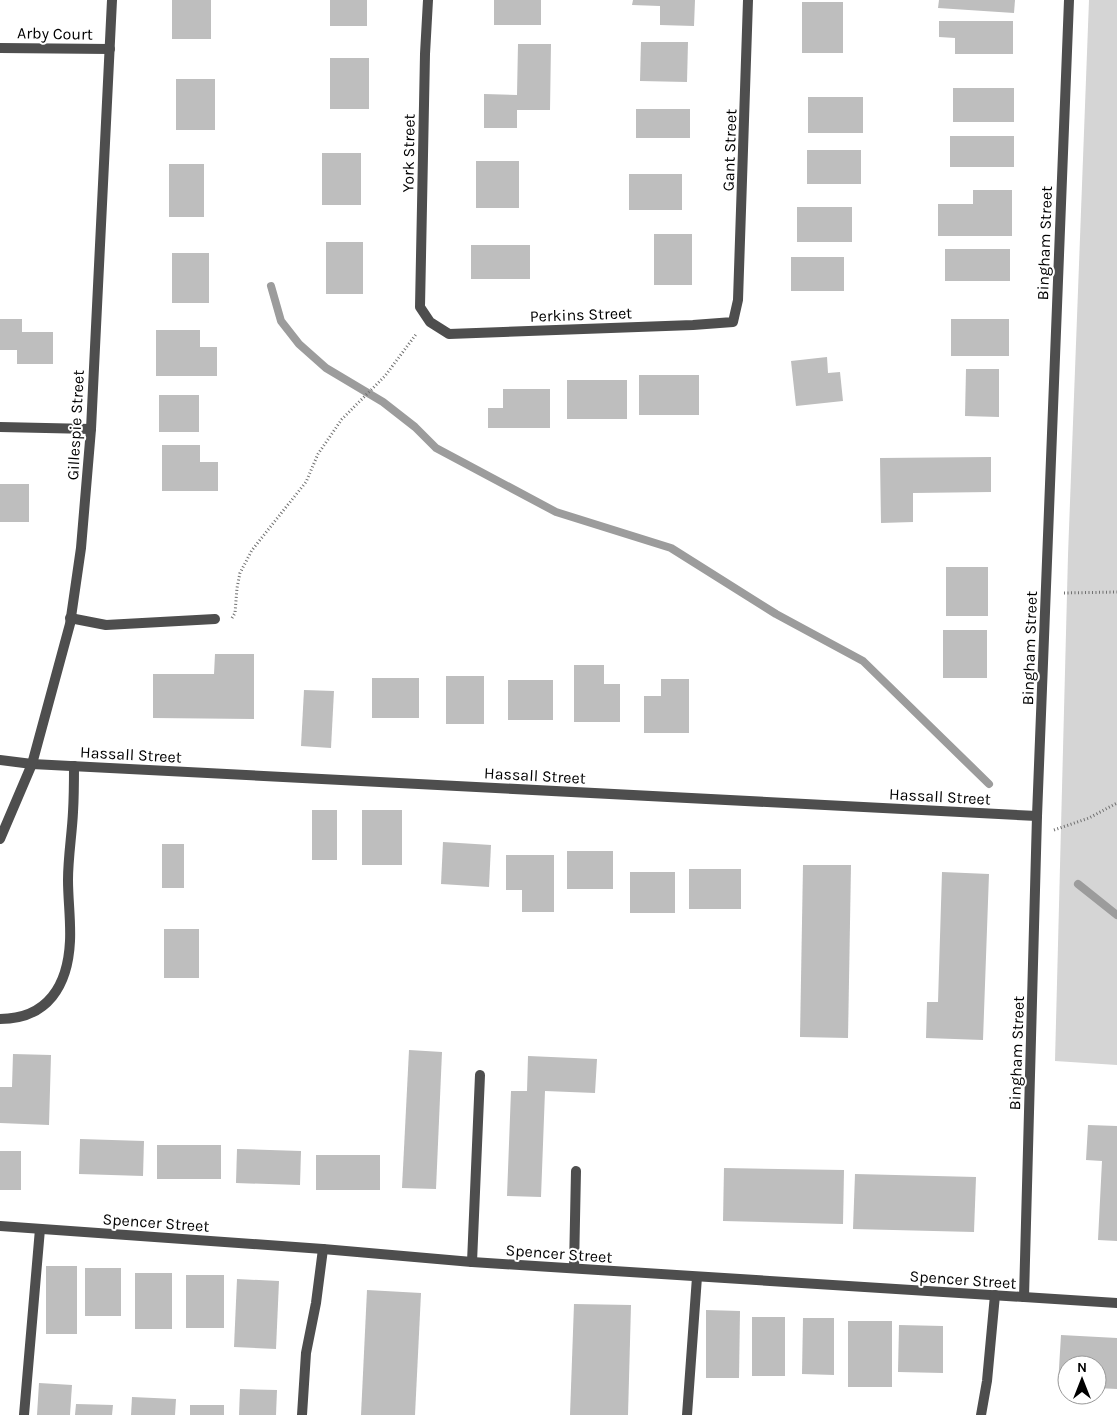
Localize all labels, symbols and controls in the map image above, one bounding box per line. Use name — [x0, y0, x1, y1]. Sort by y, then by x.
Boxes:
street label: Arby Court — [17, 23, 93, 44]
street label: Gant Street — [719, 108, 740, 192]
street label: York Street — [398, 113, 419, 193]
street label: Bingham Street — [1033, 185, 1056, 301]
street label: Perkins Street — [529, 303, 633, 326]
street label: Gillespie Street — [63, 369, 88, 481]
street label: Bingham Street — [1018, 590, 1041, 706]
street label: Hassall Street — [80, 742, 182, 767]
street label: Hassall Street — [484, 763, 586, 788]
street label: Hassall Street — [889, 784, 991, 809]
street label: Bingham Street — [1005, 995, 1028, 1111]
street label: Spencer Street — [102, 1209, 210, 1236]
street label: Spencer Street — [505, 1240, 613, 1267]
street label: Spencer Street — [909, 1266, 1017, 1293]
north arrow — [1057, 1355, 1107, 1405]
text: N — [1077, 1359, 1087, 1376]

